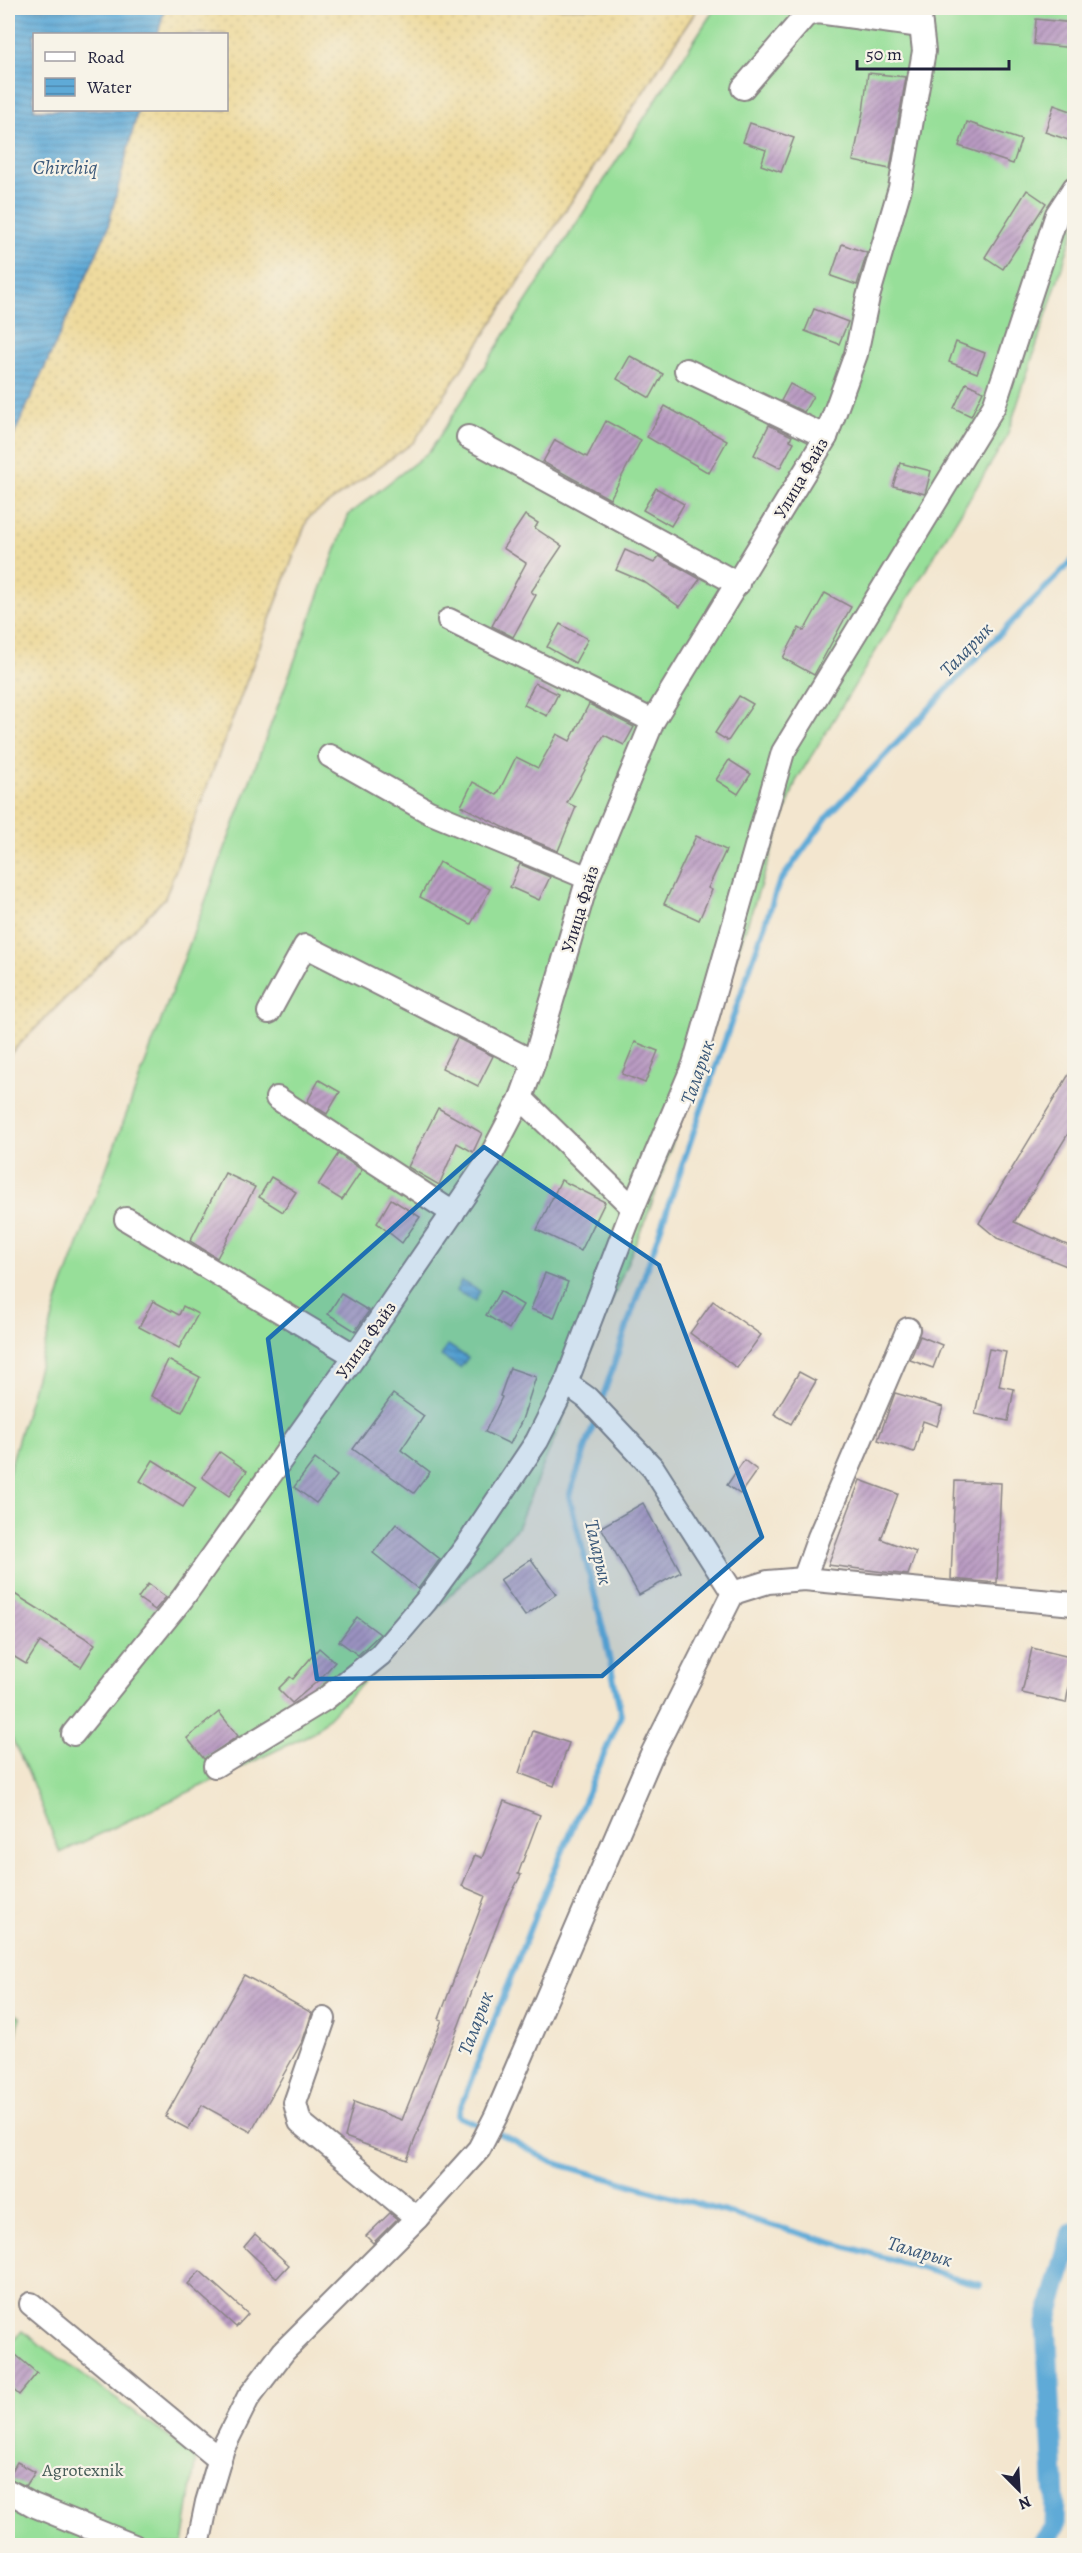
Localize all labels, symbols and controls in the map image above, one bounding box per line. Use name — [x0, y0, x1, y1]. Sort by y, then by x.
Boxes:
legend — [33, 33, 228, 111]
scale bar — [857, 33, 1008, 71]
text: 50 m — [866, 42, 902, 66]
text: Road — [87, 45, 125, 69]
text: Water — [86, 75, 132, 99]
water label: Chirchiq — [33, 154, 97, 181]
street label: Улица Файз — [768, 433, 834, 523]
water label: Таларык — [934, 616, 999, 683]
street label: Улица Файз — [555, 862, 605, 956]
water label: Таларык — [674, 1036, 721, 1108]
street label: Улица Файз — [330, 1296, 402, 1384]
water label: Таларык — [578, 1517, 619, 1587]
water label: Таларык — [451, 1987, 500, 2059]
water label: Таларык — [884, 2229, 955, 2274]
park label: Agrotexnik — [41, 2458, 124, 2482]
north arrow — [989, 2460, 1049, 2520]
text: N — [1015, 2490, 1034, 2515]

